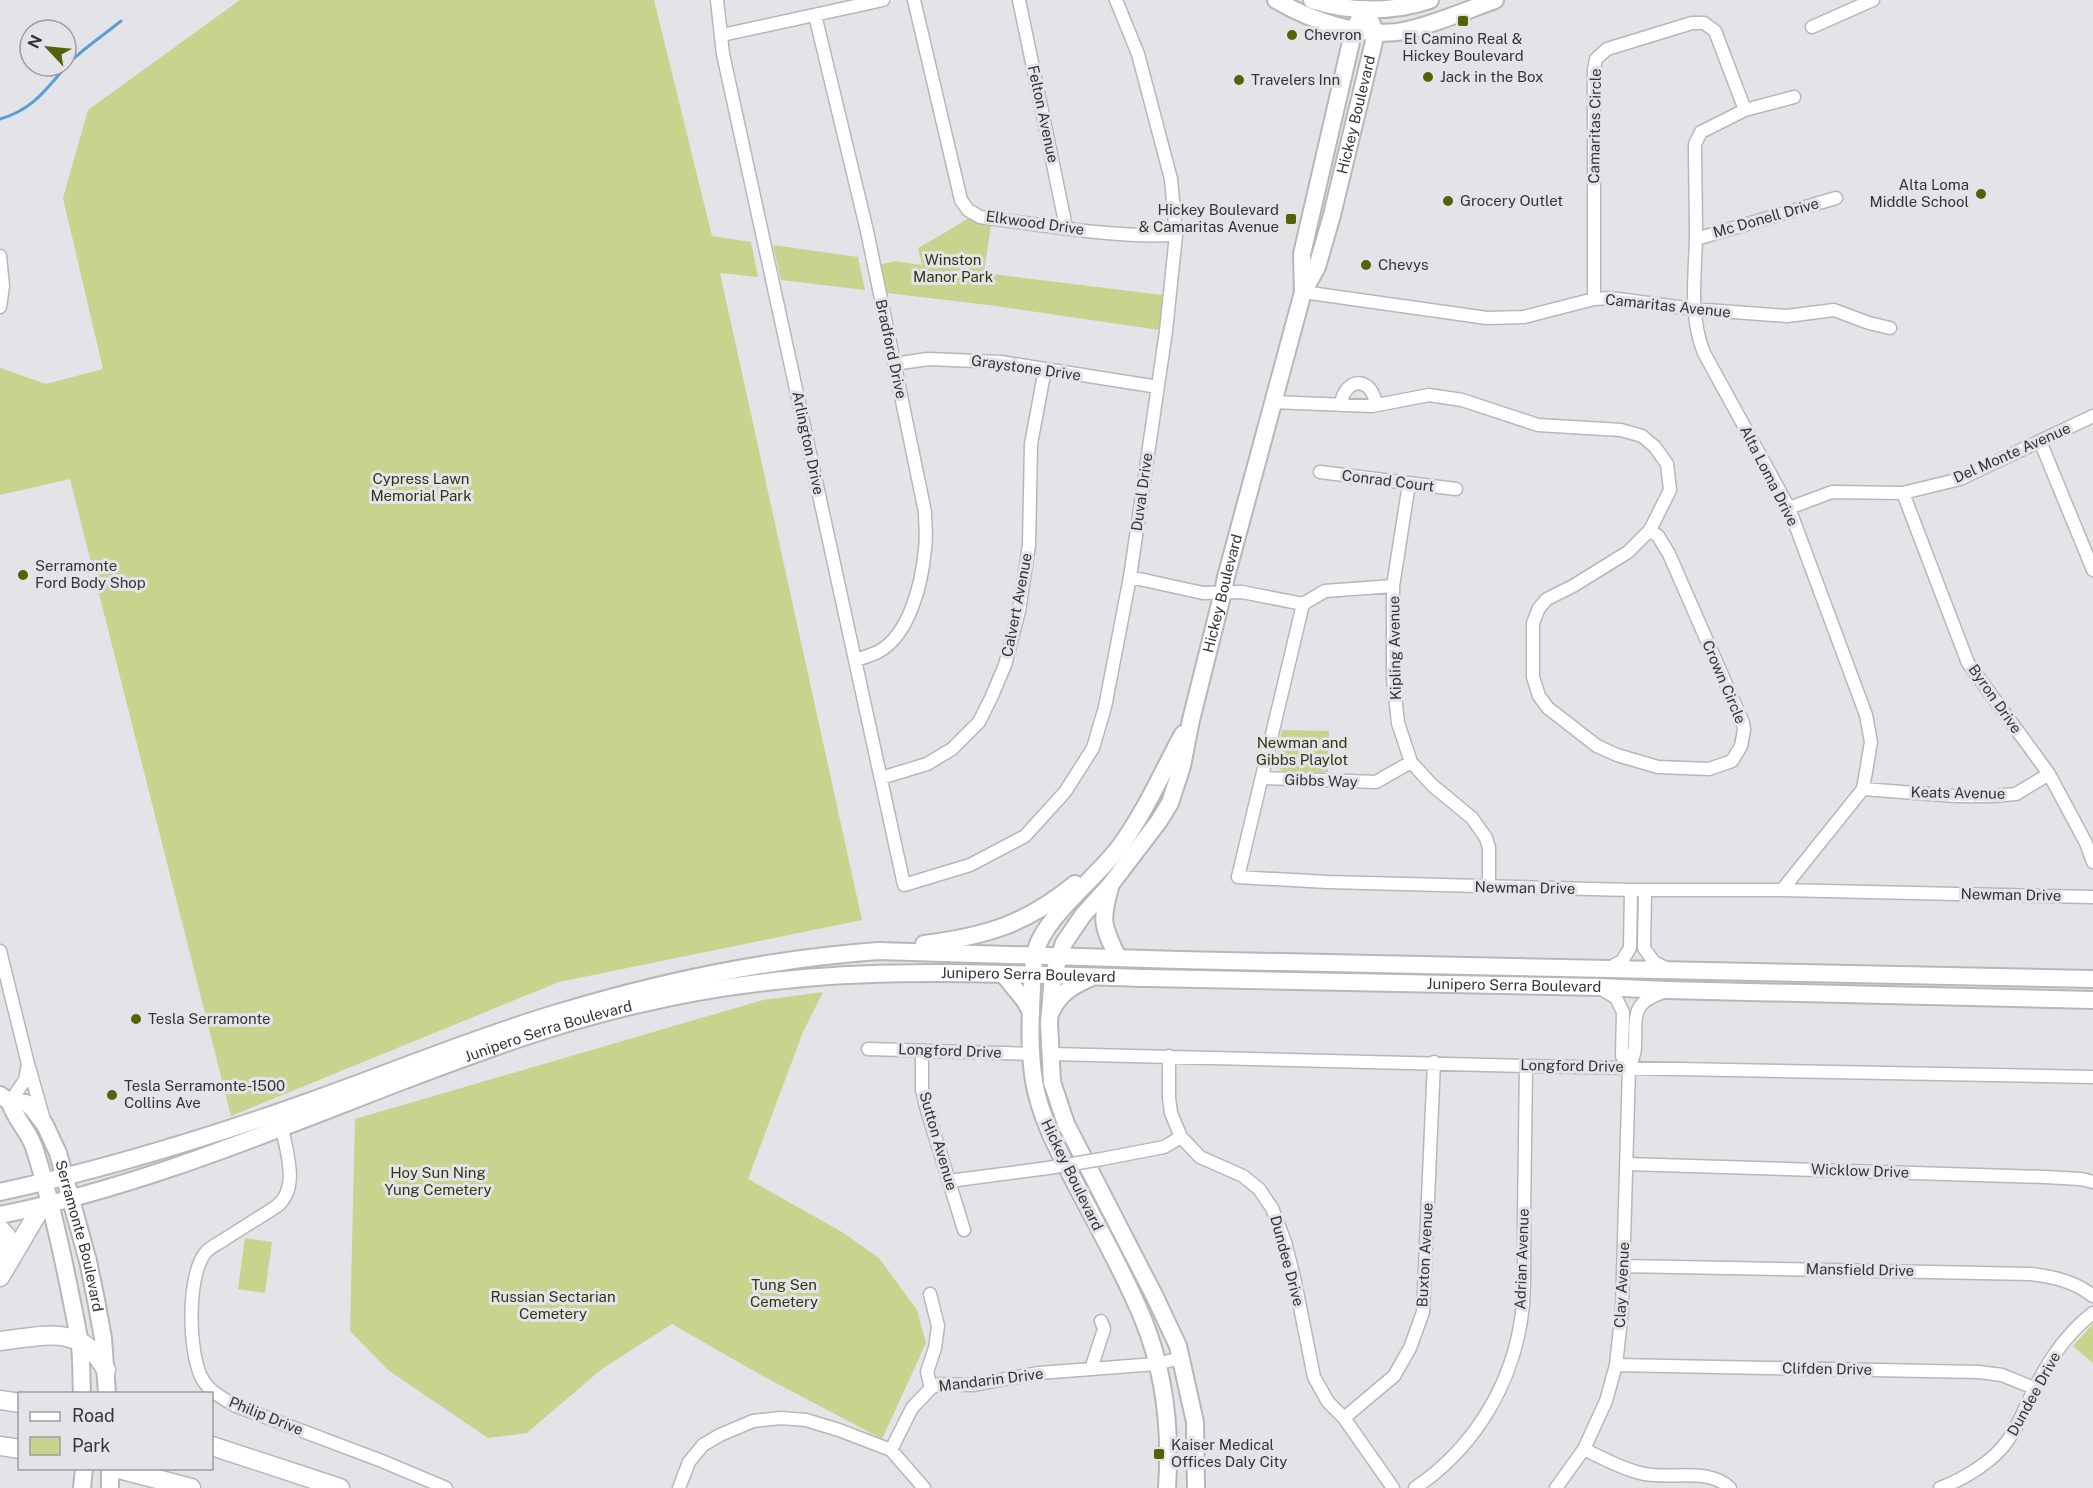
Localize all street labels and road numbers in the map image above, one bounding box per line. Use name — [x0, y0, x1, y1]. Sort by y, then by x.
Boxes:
street label: Hickey Boulevard — [1333, 53, 1378, 176]
street label: Felton Avenue — [1025, 64, 1062, 164]
street label: Camaritas Circle — [1585, 68, 1604, 184]
street label: Mc Donell Drive — [1711, 194, 1821, 241]
street label: Elkwood Drive — [985, 207, 1085, 238]
street label: Camaritas Avenue — [1604, 290, 1732, 321]
street label: Bradford Drive — [873, 298, 910, 400]
street label: Graystone Drive — [970, 351, 1082, 384]
street label: Arlington Drive — [789, 390, 828, 496]
street label: Del Monte Avenue — [1951, 419, 2073, 486]
street label: Alta Loma Drive — [1737, 423, 1802, 529]
street label: Duval Drive — [1128, 452, 1155, 532]
street label: Conrad Court — [1341, 466, 1435, 495]
street label: Hickey Boulevard — [1199, 532, 1245, 654]
street label: Calvert Avenue — [998, 552, 1035, 658]
street label: Kipling Avenue — [1385, 596, 1404, 700]
street label: Crown Circle — [1699, 637, 1750, 726]
street label: Byron Drive — [1965, 661, 2025, 737]
street label: Gibbs Way — [1284, 771, 1358, 790]
street label: Keats Avenue — [1911, 783, 2005, 802]
street label: Newman Drive — [1474, 878, 1576, 897]
street label: Newman Drive — [1960, 885, 2062, 904]
street label: Junipero Serra Boulevard — [941, 964, 1116, 985]
street label: Junipero Serra Boulevard — [1427, 975, 1601, 995]
street label: Junipero Serra Boulevard — [462, 997, 634, 1065]
street label: Longford Drive — [898, 1040, 1002, 1061]
street label: Longford Drive — [1520, 1056, 1624, 1075]
street label: Sutton Avenue — [916, 1090, 961, 1192]
street label: Hickey Boulevard — [1038, 1116, 1107, 1233]
street label: Serramonte Boulevard — [52, 1158, 107, 1313]
street label: Wicklow Drive — [1811, 1160, 1909, 1181]
street label: Buxton Avenue — [1413, 1202, 1436, 1308]
street label: Adrian Avenue — [1511, 1208, 1532, 1310]
street label: Dundee Drive — [1267, 1214, 1308, 1308]
street label: Clay Avenue — [1611, 1242, 1632, 1328]
street label: Mansfield Drive — [1806, 1260, 1914, 1279]
street label: Dundee Drive — [2004, 1349, 2064, 1439]
street label: Clifden Drive — [1782, 1359, 1872, 1378]
street label: Mandarin Drive — [938, 1365, 1044, 1394]
street label: Philip Drive — [227, 1393, 306, 1438]

